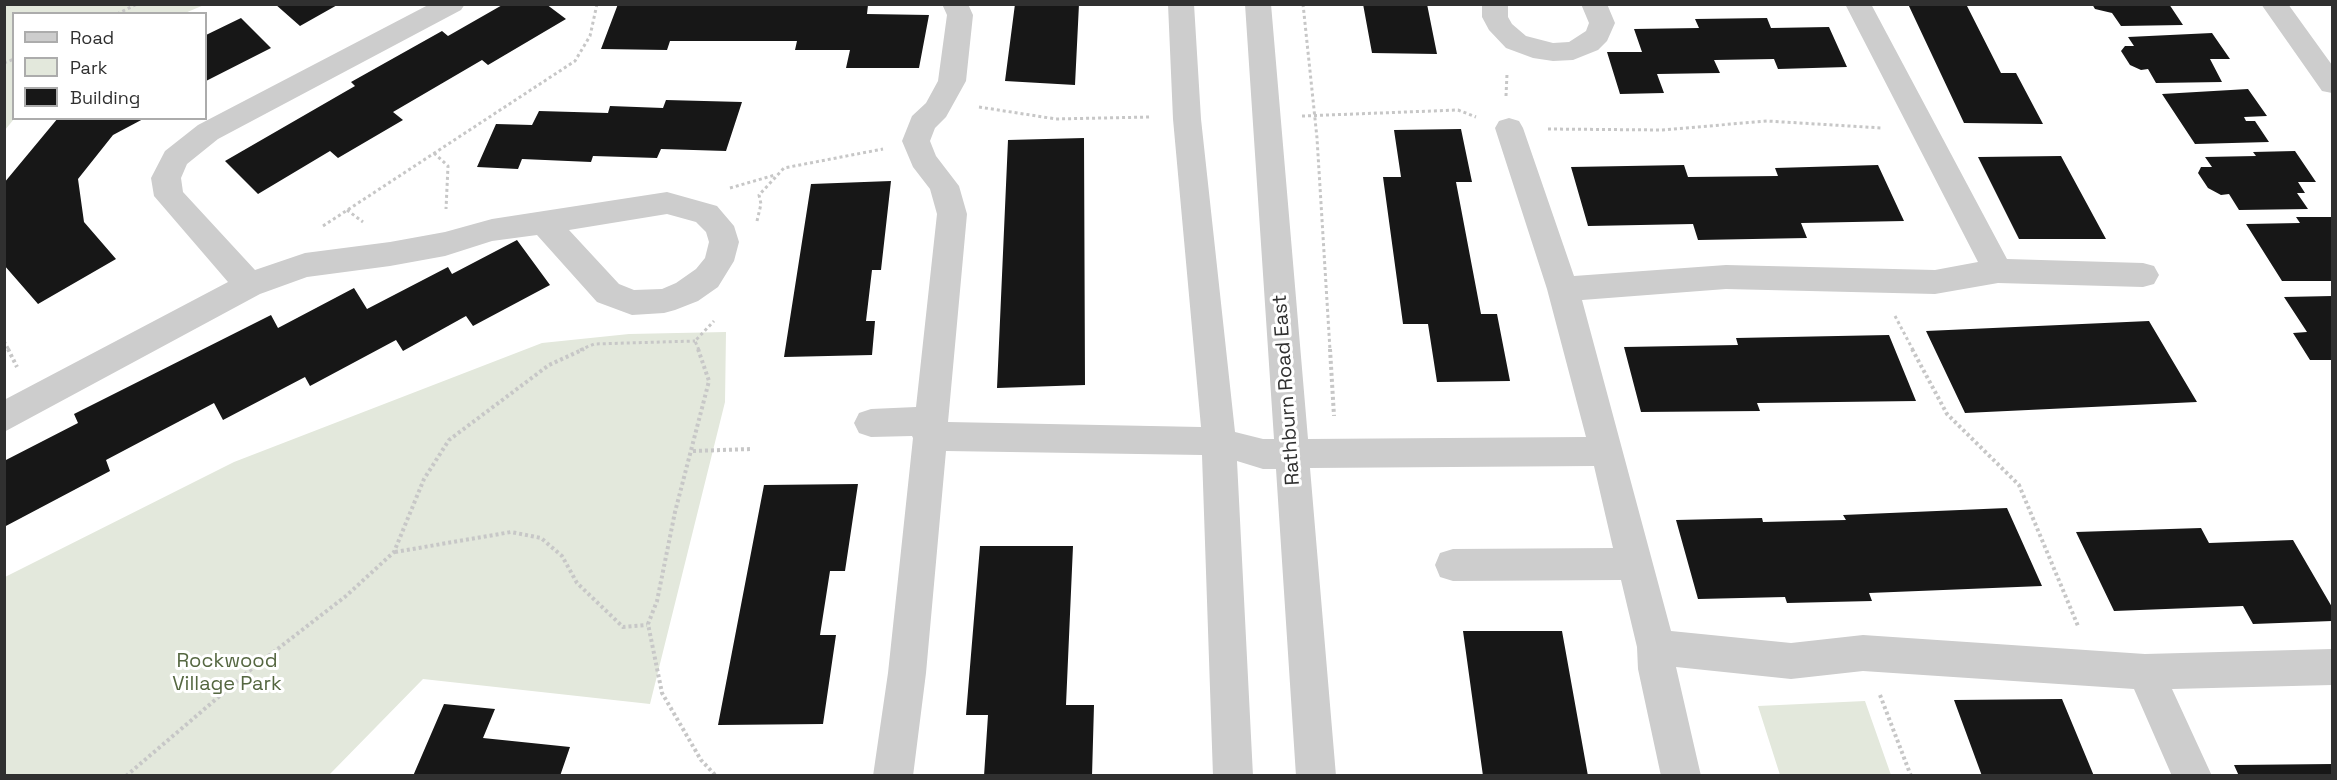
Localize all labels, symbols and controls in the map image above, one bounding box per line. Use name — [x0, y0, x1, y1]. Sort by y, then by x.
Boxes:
legend — [12, 12, 207, 120]
text: Road — [70, 26, 114, 49]
text: Park — [70, 56, 107, 79]
text: Building — [70, 86, 140, 109]
street label: Rathburn Road East — [1268, 294, 1306, 486]
park label: Rockwood Village Park — [172, 650, 282, 697]

